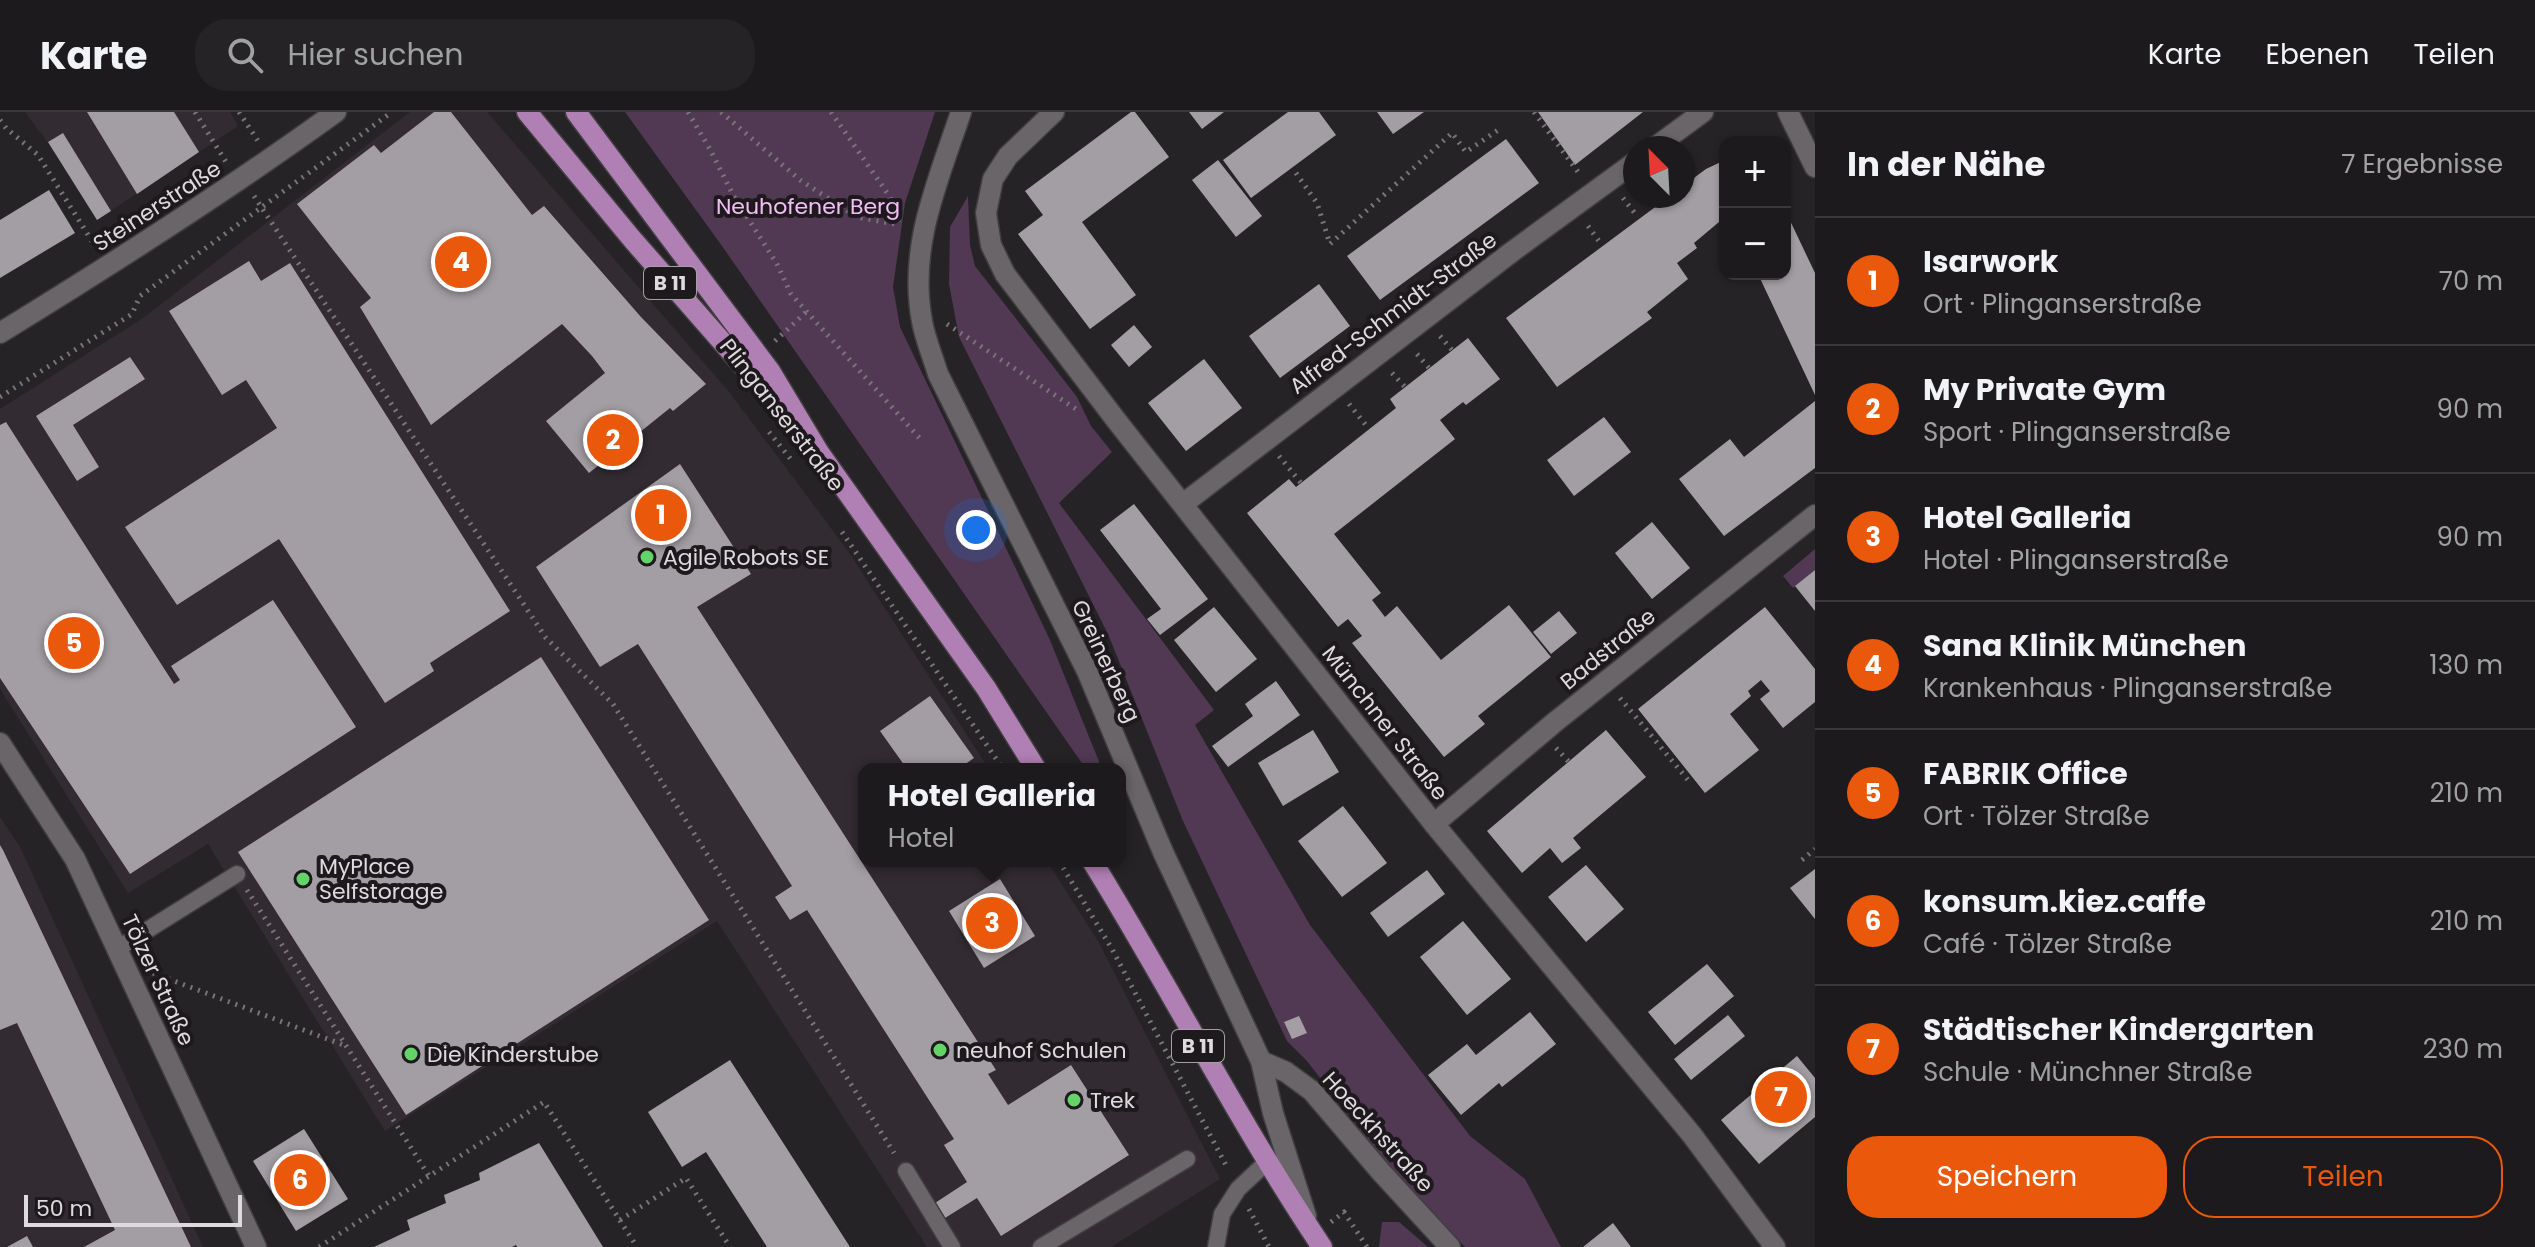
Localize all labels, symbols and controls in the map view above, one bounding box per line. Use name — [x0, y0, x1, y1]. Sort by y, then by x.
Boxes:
search box — [195, 19, 755, 91]
text: Karte — [40, 29, 147, 82]
icon: search — [223, 33, 267, 77]
text: Hier suchen — [287, 33, 463, 76]
text: Karte — [2148, 35, 2222, 74]
text: Ebenen — [2266, 35, 2369, 74]
text: Teilen — [2413, 35, 2495, 74]
north arrow — [1623, 136, 1695, 208]
map controls — [1719, 136, 1791, 280]
button: + — [1719, 136, 1791, 208]
text: In der Nähe — [1847, 140, 2045, 188]
text: 7 Ergebnisse — [2341, 146, 2503, 182]
street label: Steinerstraße — [87, 153, 227, 259]
park label: Neuhofener Berg — [716, 191, 900, 222]
button: − — [1719, 208, 1791, 280]
street label: Alfred-Schmidt-Straße — [1283, 225, 1503, 401]
pin: 4 — [435, 232, 487, 292]
text: Isarwork — [1923, 240, 2058, 283]
text: 1 — [1868, 263, 1878, 299]
text: 70 m — [2439, 263, 2503, 299]
road number: B 11 — [644, 267, 696, 299]
text: Ort · Plinganserstraße — [1923, 286, 2202, 322]
street label: Plinganserstraße — [713, 332, 851, 498]
text: My Private Gym — [1923, 368, 2166, 411]
text: 2 — [1866, 391, 1880, 427]
text: 90 m — [2437, 391, 2503, 427]
pin: 2 — [587, 410, 639, 470]
text: Sport · Plinganserstraße — [1923, 414, 2231, 450]
pin: 1 — [635, 485, 687, 545]
text: Hotel Galleria — [1923, 496, 2131, 539]
your location — [956, 510, 996, 550]
text: 3 — [1865, 519, 1881, 555]
text: 90 m — [2437, 519, 2503, 555]
place label: Agile Robots SE — [663, 542, 829, 573]
text: Hotel · Plinganserstraße — [1923, 542, 2229, 578]
marker: Agile Robots SE — [638, 548, 656, 566]
street label: Greinerberg — [1064, 595, 1148, 727]
street label: Badstraße — [1554, 601, 1662, 697]
pin: 5 — [48, 613, 100, 673]
text: Sana Klinik München — [1923, 624, 2246, 667]
street label: Münchner Straße — [1315, 639, 1455, 807]
text: 4 — [1864, 647, 1882, 683]
text: 130 m — [2429, 647, 2503, 683]
text: Krankenhaus · Plinganserstraße — [1923, 670, 2332, 706]
text: FABRIK Office — [1923, 752, 2128, 795]
popup — [858, 763, 1126, 867]
text: Hotel Galleria — [888, 774, 1096, 817]
text: 5 — [1865, 775, 1881, 811]
text: 210 m — [2430, 775, 2503, 811]
text: Ort · Tölzer Straße — [1923, 798, 2150, 834]
text: Hotel — [888, 820, 954, 856]
place label: MyPlace Selfstorage — [319, 851, 443, 907]
marker: MyPlace Selfstorage — [294, 870, 312, 888]
text: konsum.kiez.caffe — [1923, 880, 2206, 923]
pin: 3 — [966, 893, 1018, 953]
text: 6 — [1865, 903, 1881, 939]
text: 210 m — [2430, 903, 2503, 939]
street label: Tölzer Straße — [114, 909, 202, 1051]
text: Café · Tölzer Straße — [1923, 926, 2172, 962]
text: Städtischer Kindergarten — [1923, 1008, 2314, 1051]
road number: B 11 — [1172, 1030, 1224, 1062]
text: 7 — [1866, 1031, 1880, 1067]
text: 230 m — [2423, 1031, 2503, 1067]
place label: neuhof Schulen — [956, 1035, 1127, 1066]
place label: Die Kinderstube — [427, 1039, 599, 1070]
marker: neuhof Schulen — [931, 1041, 949, 1059]
marker: Die Kinderstube — [402, 1045, 420, 1063]
text: Schule · Münchner Straße — [1923, 1054, 2253, 1090]
street label: Hoeckhstraße — [1315, 1065, 1441, 1199]
pin: 7 — [1755, 1067, 1807, 1127]
place label: Trek — [1090, 1085, 1136, 1116]
marker: Trek — [1065, 1091, 1083, 1109]
button: Speichern — [1847, 1136, 2167, 1218]
button: Teilen — [2183, 1136, 2503, 1218]
pin: 6 — [274, 1150, 326, 1210]
scale bar — [24, 1191, 242, 1227]
text: 50 m — [36, 1193, 92, 1224]

